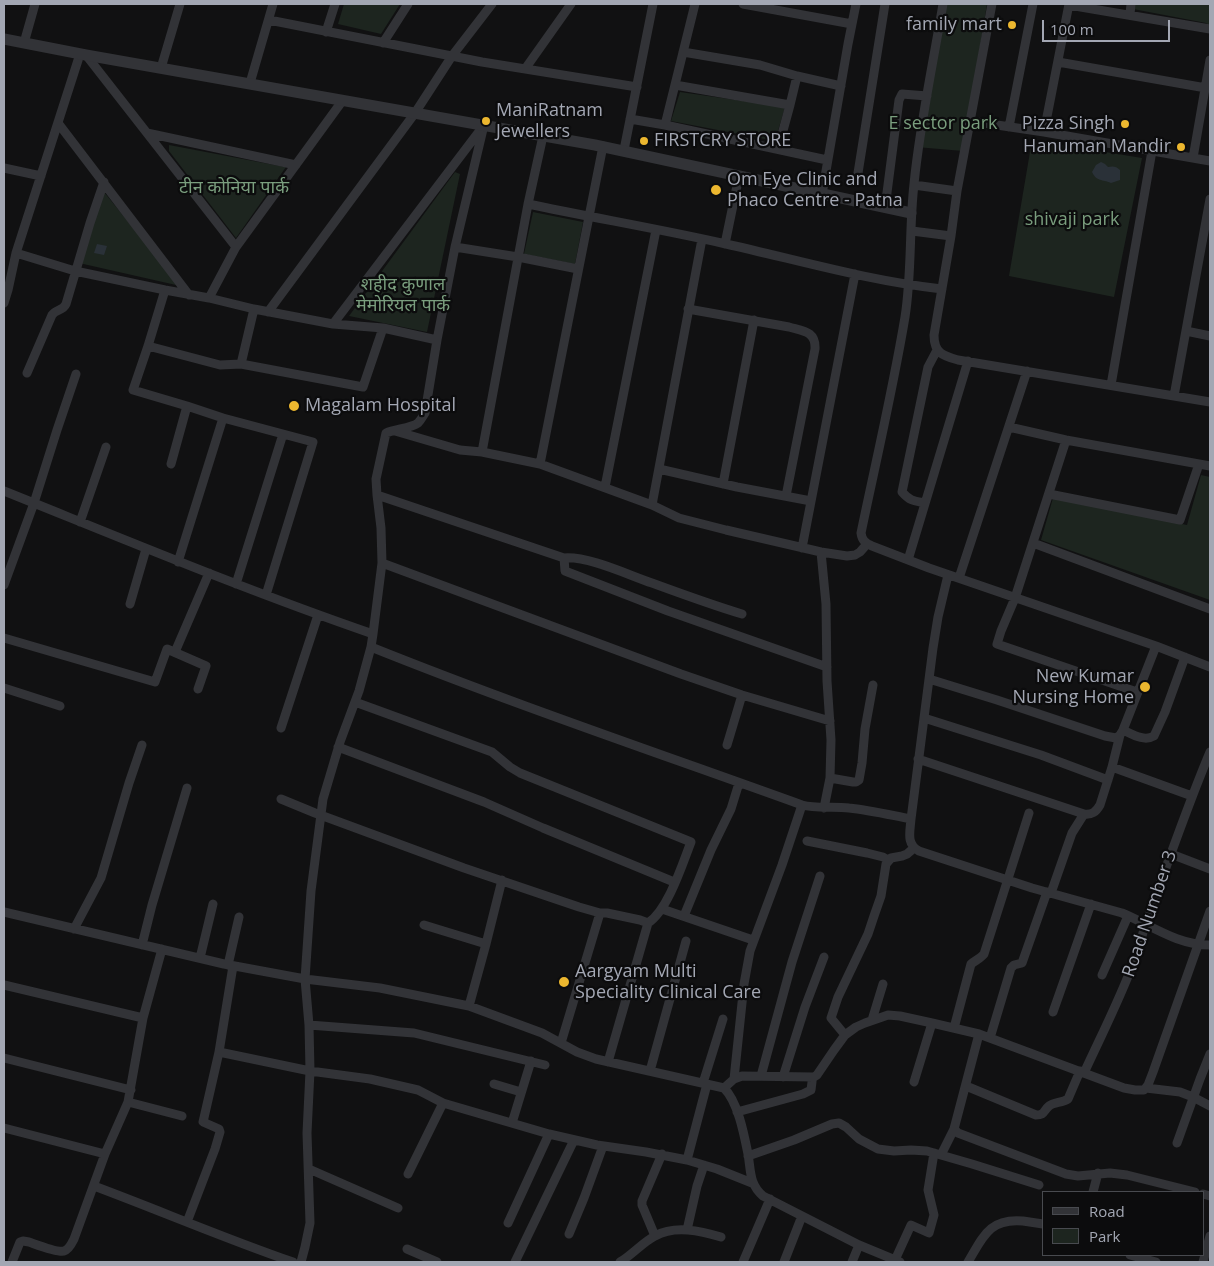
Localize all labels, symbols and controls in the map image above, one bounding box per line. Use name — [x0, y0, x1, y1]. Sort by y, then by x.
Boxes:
scale bar — [1044, 10, 1172, 42]
place label: family mart — [906, 14, 1002, 36]
marker: family mart — [1006, 19, 1018, 31]
text: 100 m — [1050, 19, 1094, 39]
place label: ManiRatnam Jewellers — [496, 100, 603, 142]
park label: E sector park — [888, 113, 998, 135]
place label: Pizza Singh — [1022, 113, 1115, 135]
marker: ManiRatnam Jewellers — [480, 115, 492, 127]
marker: Pizza Singh — [1119, 118, 1131, 130]
place label: FIRSTCRY STORE — [654, 130, 791, 152]
marker: FIRSTCRY STORE — [638, 135, 650, 147]
place label: Hanuman Mandir — [1023, 136, 1171, 158]
marker: Hanuman Mandir — [1175, 141, 1187, 153]
place label: Om Eye Clinic and Phaco Centre - Patna — [727, 169, 903, 212]
park label: टीन कोनिया पार्क — [179, 177, 289, 199]
marker: Om Eye Clinic and Phaco Centre - Patna — [709, 183, 723, 197]
park label: shivaji park — [1025, 209, 1119, 231]
park label: शहीद कुणाल मेमोरियल पार्क — [356, 274, 450, 316]
place label: Magalam Hospital — [305, 395, 456, 417]
marker: Magalam Hospital — [287, 399, 301, 413]
place label: New Kumar Nursing Home — [1013, 666, 1134, 709]
marker: New Kumar Nursing Home — [1138, 680, 1152, 694]
street label: Road Number 3 — [1118, 848, 1182, 980]
place label: Aargyam Multi Speciality Clinical Care — [575, 961, 761, 1004]
marker: Aargyam Multi Speciality Clinical Care — [557, 975, 571, 989]
legend — [1042, 1191, 1204, 1256]
text: Road — [1089, 1201, 1125, 1221]
text: Park — [1089, 1226, 1120, 1246]

